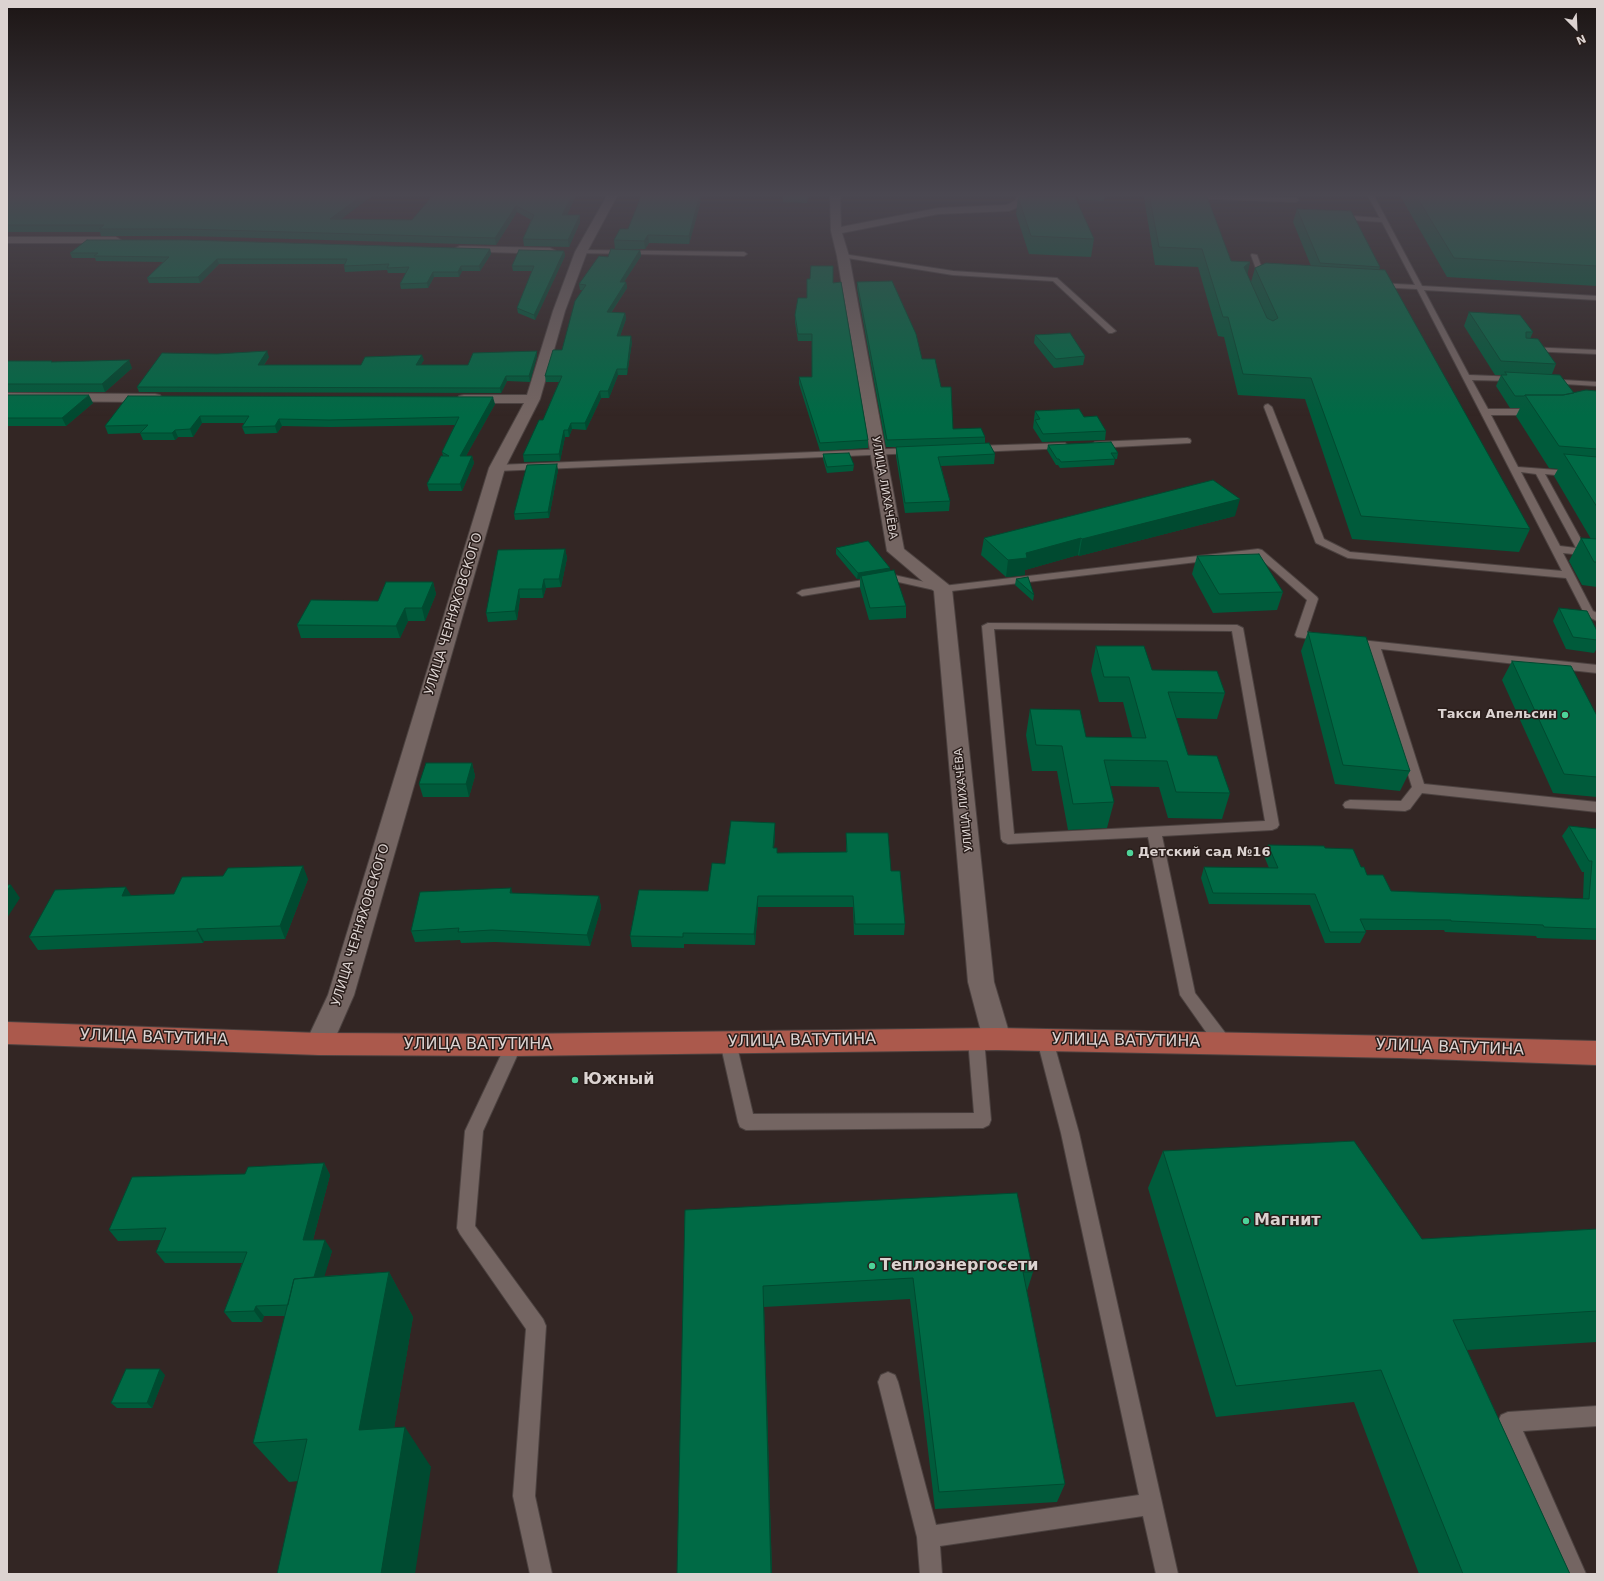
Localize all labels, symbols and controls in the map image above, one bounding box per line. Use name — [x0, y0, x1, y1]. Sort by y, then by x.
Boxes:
north arrow — [1556, 8, 1596, 48]
text: N — [1574, 32, 1588, 47]
street label: УЛИЦА ЛИХАЧЁВА — [868, 436, 900, 540]
street label: УЛИЦА ЧЕРНЯХОВСКОГО — [422, 531, 486, 697]
place label: Такси Апельсин — [1438, 707, 1557, 723]
marker: Такси Апельсин — [1560, 710, 1570, 720]
street label: УЛИЦА ЛИХАЧЁВА — [952, 748, 976, 852]
street label: УЛИЦА ЧЕРНЯХОВСКОГО — [329, 842, 393, 1008]
place label: Детский сад №16 — [1138, 845, 1270, 861]
marker: Детский сад №16 — [1125, 848, 1135, 858]
street label: УЛИЦА ВАТУТИНА — [80, 1026, 228, 1050]
street label: УЛИЦА ВАТУТИНА — [728, 1030, 876, 1052]
street label: УЛИЦА ВАТУТИНА — [1052, 1030, 1200, 1052]
street label: УЛИЦА ВАТУТИНА — [404, 1035, 552, 1055]
street label: УЛИЦА ВАТУТИНА — [1376, 1036, 1524, 1060]
place label: Южный — [583, 1070, 654, 1090]
marker: Южный — [570, 1075, 580, 1085]
place label: Магнит — [1254, 1211, 1321, 1231]
marker: Магнит — [1241, 1216, 1251, 1226]
place label: Теплоэнергосети — [880, 1256, 1039, 1276]
marker: Теплоэнергосети — [867, 1261, 877, 1271]

